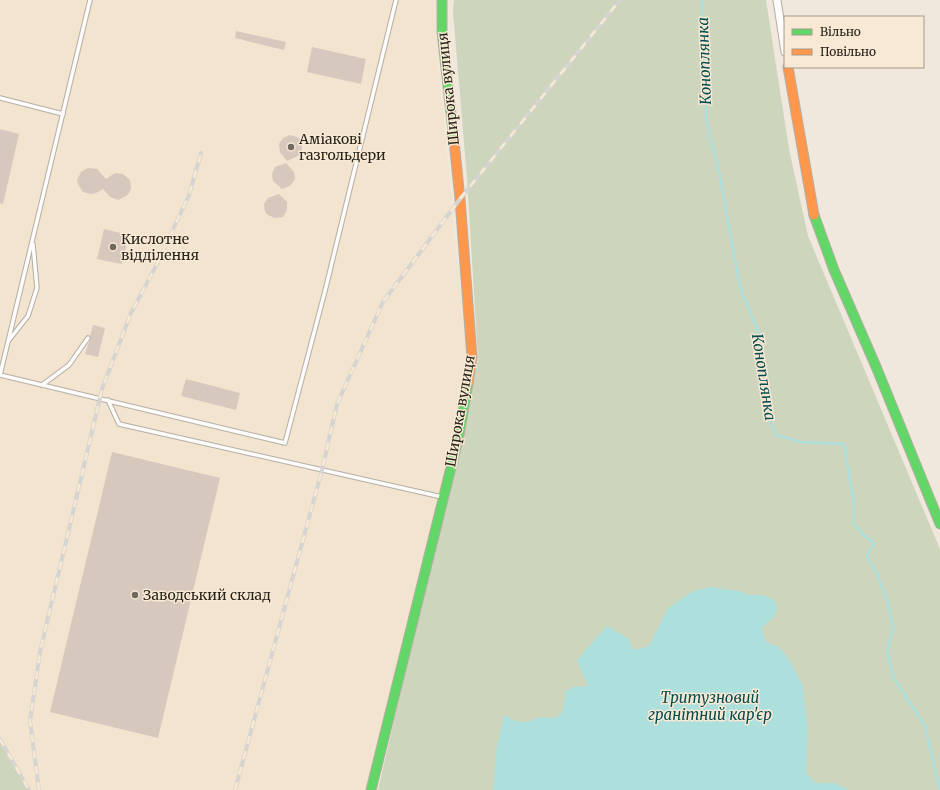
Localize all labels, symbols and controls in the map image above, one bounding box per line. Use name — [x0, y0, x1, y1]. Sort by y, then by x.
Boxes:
legend — [784, 16, 924, 68]
water label: Коноплянка — [693, 17, 715, 105]
text: Вільно — [820, 24, 861, 39]
street label: Широка вулиця — [433, 32, 463, 146]
text: Повільно — [820, 44, 876, 59]
place label: Аміакові газгольдери — [298, 130, 386, 164]
marker: Аміакові газгольдери — [286, 142, 296, 152]
place label: Кислотне відділення — [121, 230, 199, 264]
marker: Кислотне відділення — [108, 242, 118, 252]
water label: Коноплянка — [748, 332, 780, 422]
street label: Широка вулиця — [441, 354, 479, 468]
place label: Заводський склад — [143, 586, 271, 604]
marker: Заводський склад — [130, 590, 140, 600]
water label: Тритузновий гранітний кар'єр — [648, 688, 772, 724]

